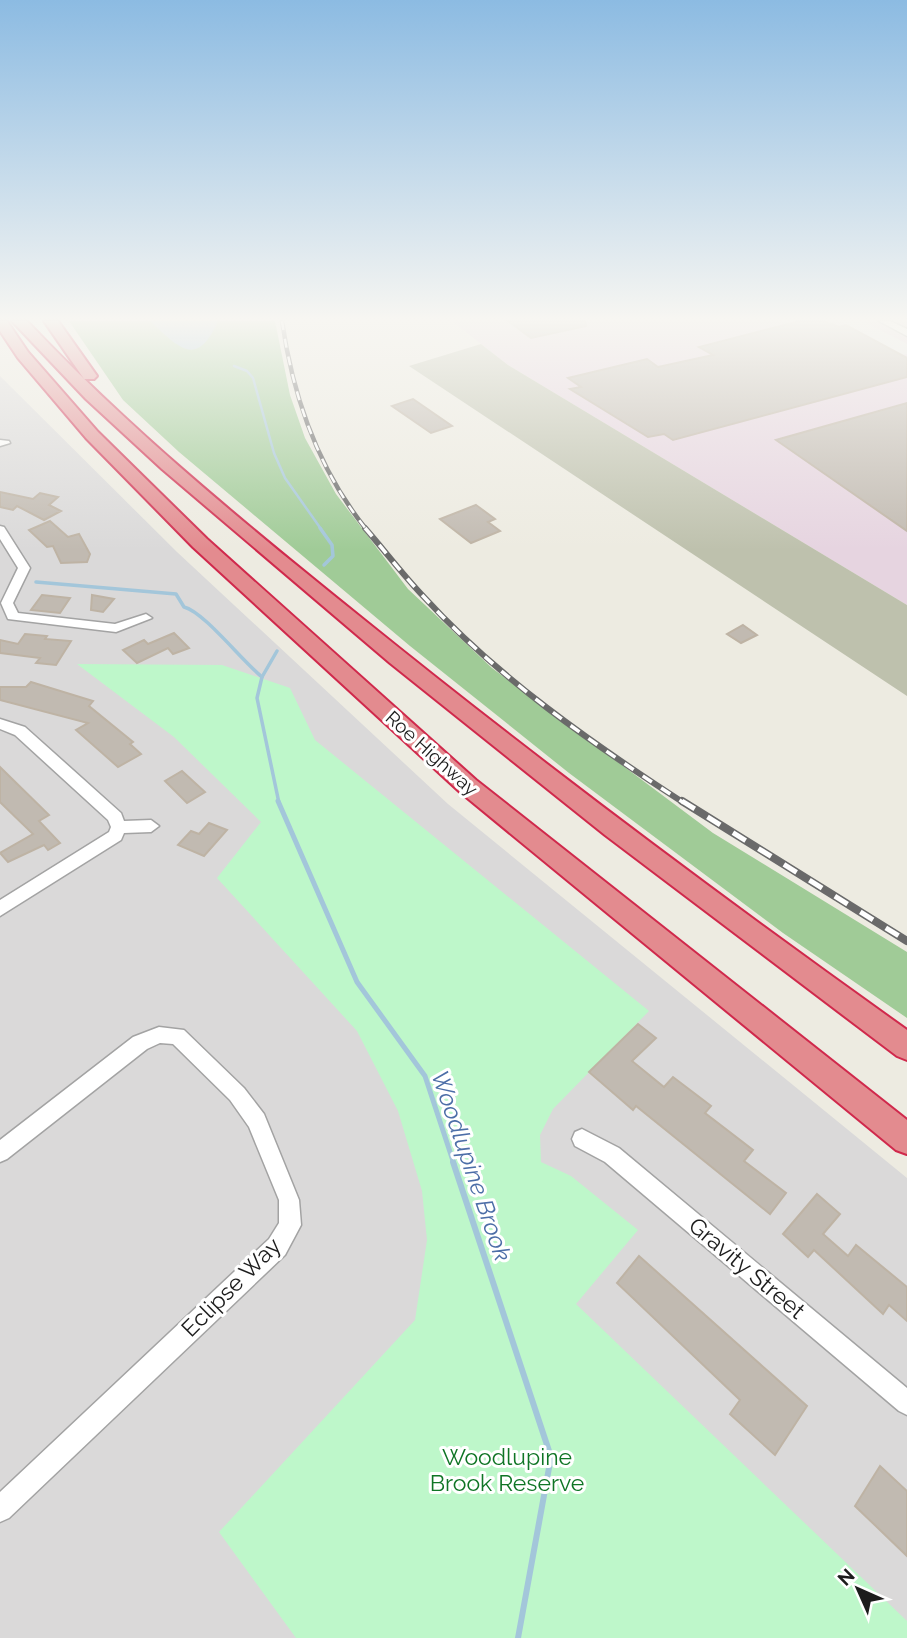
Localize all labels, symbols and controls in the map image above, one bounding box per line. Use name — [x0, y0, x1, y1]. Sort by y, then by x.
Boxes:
street label: Roe Highway — [382, 706, 482, 800]
water label: Woodlupine Brook — [425, 1067, 518, 1265]
street label: Gravity Street — [684, 1211, 811, 1324]
street label: Eclipse Way — [176, 1232, 286, 1342]
park label: Woodlupine Brook Reserve — [430, 1443, 584, 1496]
north arrow — [823, 1554, 893, 1624]
text: N — [833, 1564, 859, 1590]

